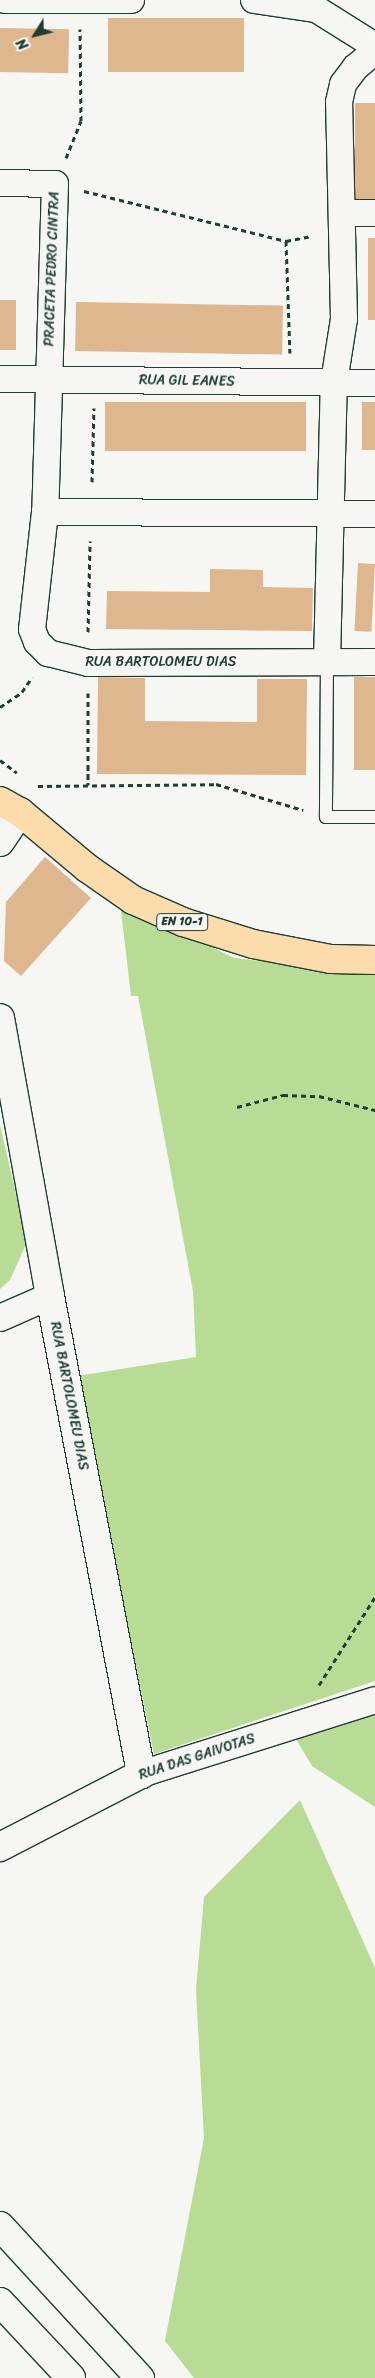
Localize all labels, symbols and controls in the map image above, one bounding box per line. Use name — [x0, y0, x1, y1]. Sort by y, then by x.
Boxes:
north arrow — [10, 10, 60, 60]
text: N — [10, 33, 35, 55]
street label: PRACETA PEDRO CINTRA — [41, 191, 63, 347]
street label: RUA GIL EANES — [138, 372, 236, 390]
street label: RUA BARTOLOMEU DIAS — [85, 654, 237, 670]
road number: EN 10-1 — [156, 912, 208, 932]
street label: RUA BARTOLOMEU DIAS — [46, 1320, 92, 1472]
street label: RUA DAS GAIVOTAS — [136, 1730, 258, 1784]

